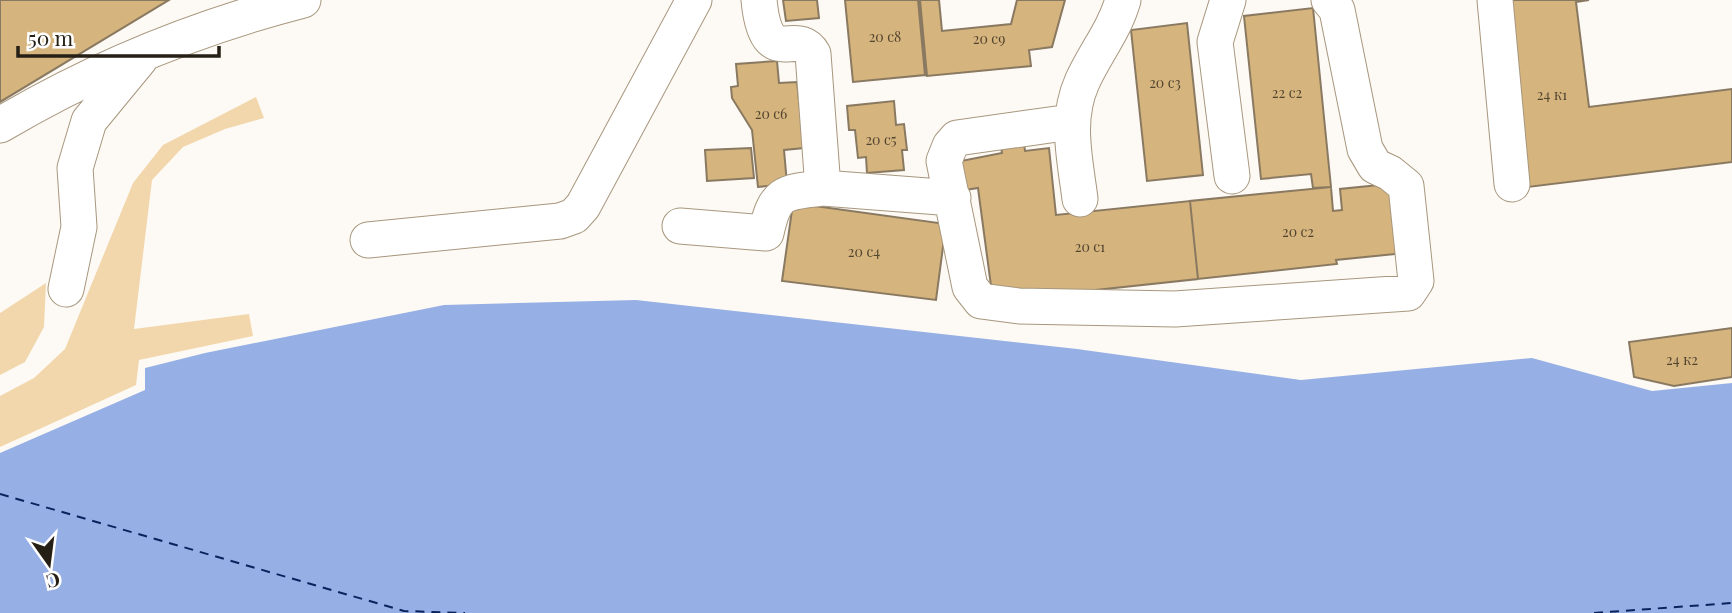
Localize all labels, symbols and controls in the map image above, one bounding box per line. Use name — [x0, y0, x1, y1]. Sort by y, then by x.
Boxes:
scale bar — [18, 14, 219, 58]
text: 50 m — [28, 23, 74, 51]
house number: 20 с8 — [869, 27, 901, 46]
house number: 20 с9 — [973, 29, 1005, 48]
house number: 20 с3 — [1149, 73, 1181, 92]
house number: 22 с2 — [1272, 83, 1302, 102]
house number: 24 к1 — [1537, 85, 1567, 104]
house number: 20 с6 — [755, 104, 787, 123]
house number: 20 с5 — [865, 130, 897, 149]
house number: 20 с2 — [1282, 222, 1314, 241]
house number: 20 с1 — [1075, 237, 1105, 256]
house number: 20 с4 — [848, 242, 880, 261]
house number: 24 к2 — [1666, 350, 1698, 369]
north arrow — [14, 529, 84, 599]
text: С — [44, 567, 63, 596]

